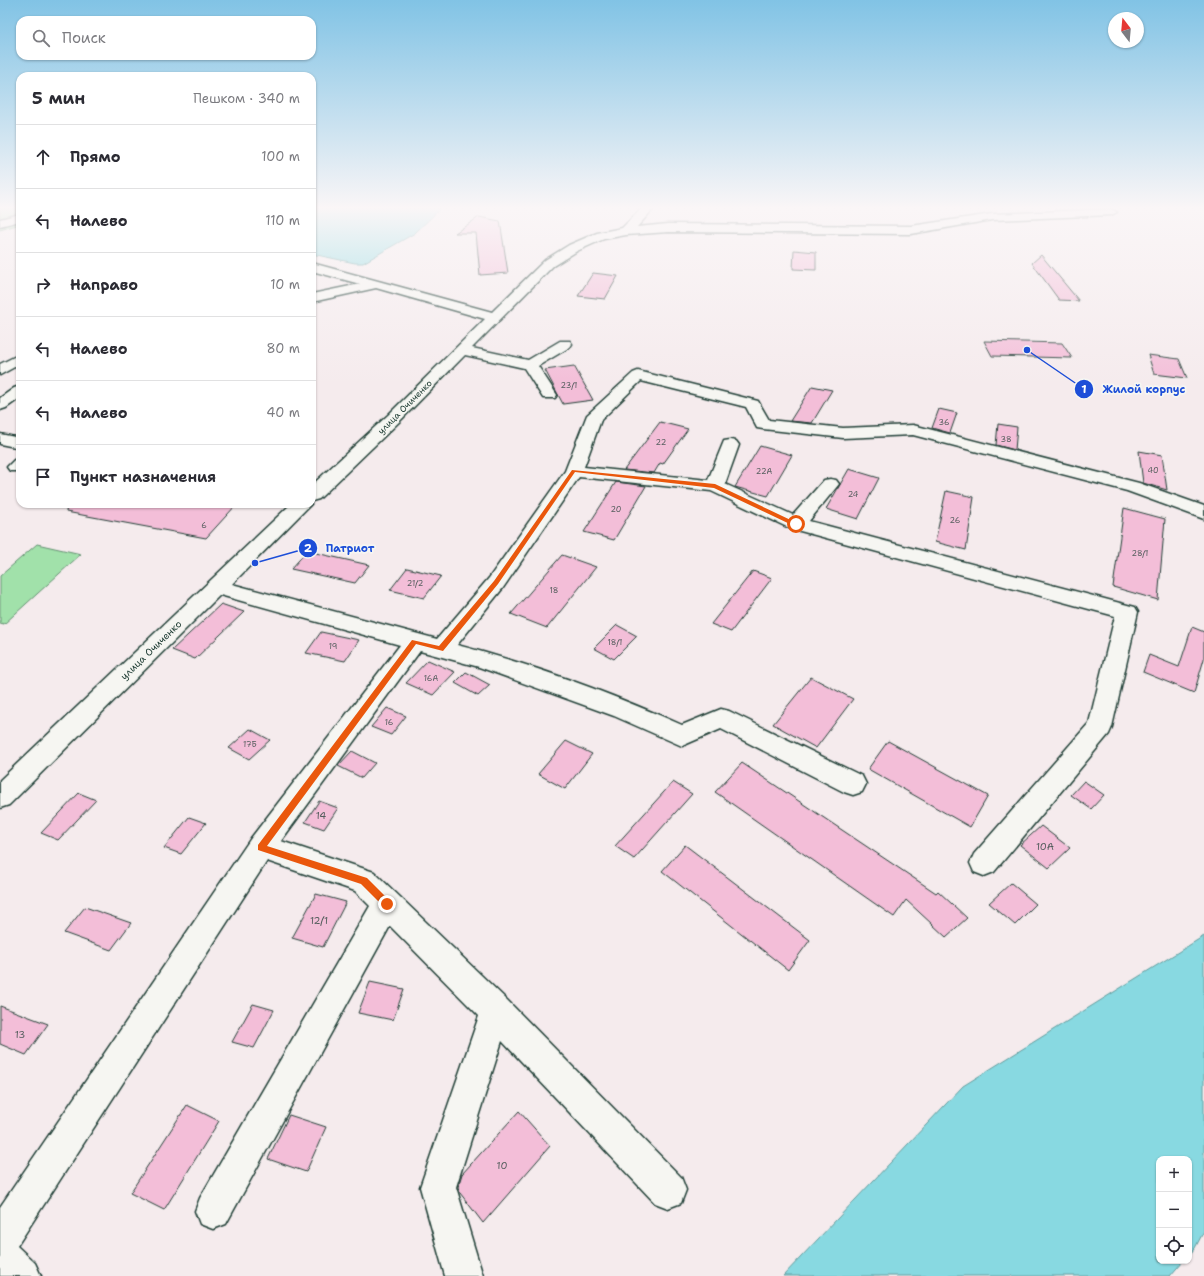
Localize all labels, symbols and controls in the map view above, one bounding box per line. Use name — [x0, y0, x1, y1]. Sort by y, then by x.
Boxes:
north arrow — [1108, 12, 1144, 48]
search box — [16, 16, 316, 60]
icon: search — [30, 27, 52, 49]
text: Поиск — [62, 28, 106, 48]
text: 5 мин — [32, 87, 85, 109]
text: Пешком · 340 m — [193, 90, 300, 107]
icon: ahead — [32, 146, 54, 168]
text: Прямо — [70, 147, 120, 167]
text: 100 m — [261, 148, 300, 165]
icon: left — [32, 210, 54, 232]
text: Налево — [70, 211, 128, 231]
text: 110 m — [265, 212, 300, 229]
icon: right — [32, 274, 54, 296]
text: Направо — [70, 275, 138, 295]
text: 10 m — [270, 276, 300, 293]
icon: left — [32, 338, 54, 360]
text: Налево — [70, 339, 128, 359]
text: 80 m — [266, 340, 300, 357]
street label: улица Очиченко — [375, 377, 435, 437]
callout: Жилой корпус — [1074, 377, 1193, 400]
house number: 23/1 — [561, 380, 577, 391]
text: 1 — [1081, 381, 1087, 397]
text: Жилой корпус — [1103, 382, 1186, 397]
icon: left — [32, 402, 54, 424]
text: Налево — [70, 403, 128, 423]
text: 40 m — [266, 404, 300, 421]
house number: 36 — [939, 417, 950, 428]
house number: 38 — [1001, 434, 1011, 445]
house number: 22 — [656, 437, 667, 448]
house number: 40 — [1147, 465, 1159, 476]
icon: arrive — [32, 466, 54, 488]
house number: 22А — [756, 466, 772, 477]
text: Пункт назначения — [70, 467, 216, 487]
house number: 24 — [848, 489, 859, 500]
house number: 20 — [611, 504, 621, 515]
route start — [787, 515, 805, 533]
house number: 26 — [950, 515, 961, 526]
house number: 6 — [201, 520, 207, 531]
callout: Патриот — [298, 536, 382, 559]
text: 2 — [304, 540, 313, 556]
text: Патриот — [326, 541, 375, 556]
house number: 28/1 — [1132, 548, 1148, 559]
house number: 21/2 — [407, 578, 424, 589]
house number: 18 — [550, 585, 558, 596]
street label: улица Очиченко — [118, 617, 184, 683]
house number: 18/1 — [608, 637, 622, 648]
house number: 19 — [329, 641, 337, 652]
house number: 16А — [424, 673, 438, 684]
house number: 16 — [385, 717, 394, 728]
house number: 17Б — [243, 739, 257, 750]
house number: 14 — [316, 809, 326, 822]
house number: 10А — [1036, 840, 1054, 853]
route end — [378, 895, 396, 913]
house number: 12/1 — [310, 914, 328, 927]
house number: 13 — [15, 1028, 25, 1041]
map controls — [1156, 1156, 1192, 1264]
button: + — [1156, 1156, 1192, 1192]
house number: 10 — [497, 1159, 507, 1172]
button: − — [1156, 1192, 1192, 1228]
button: locate — [1156, 1228, 1192, 1264]

